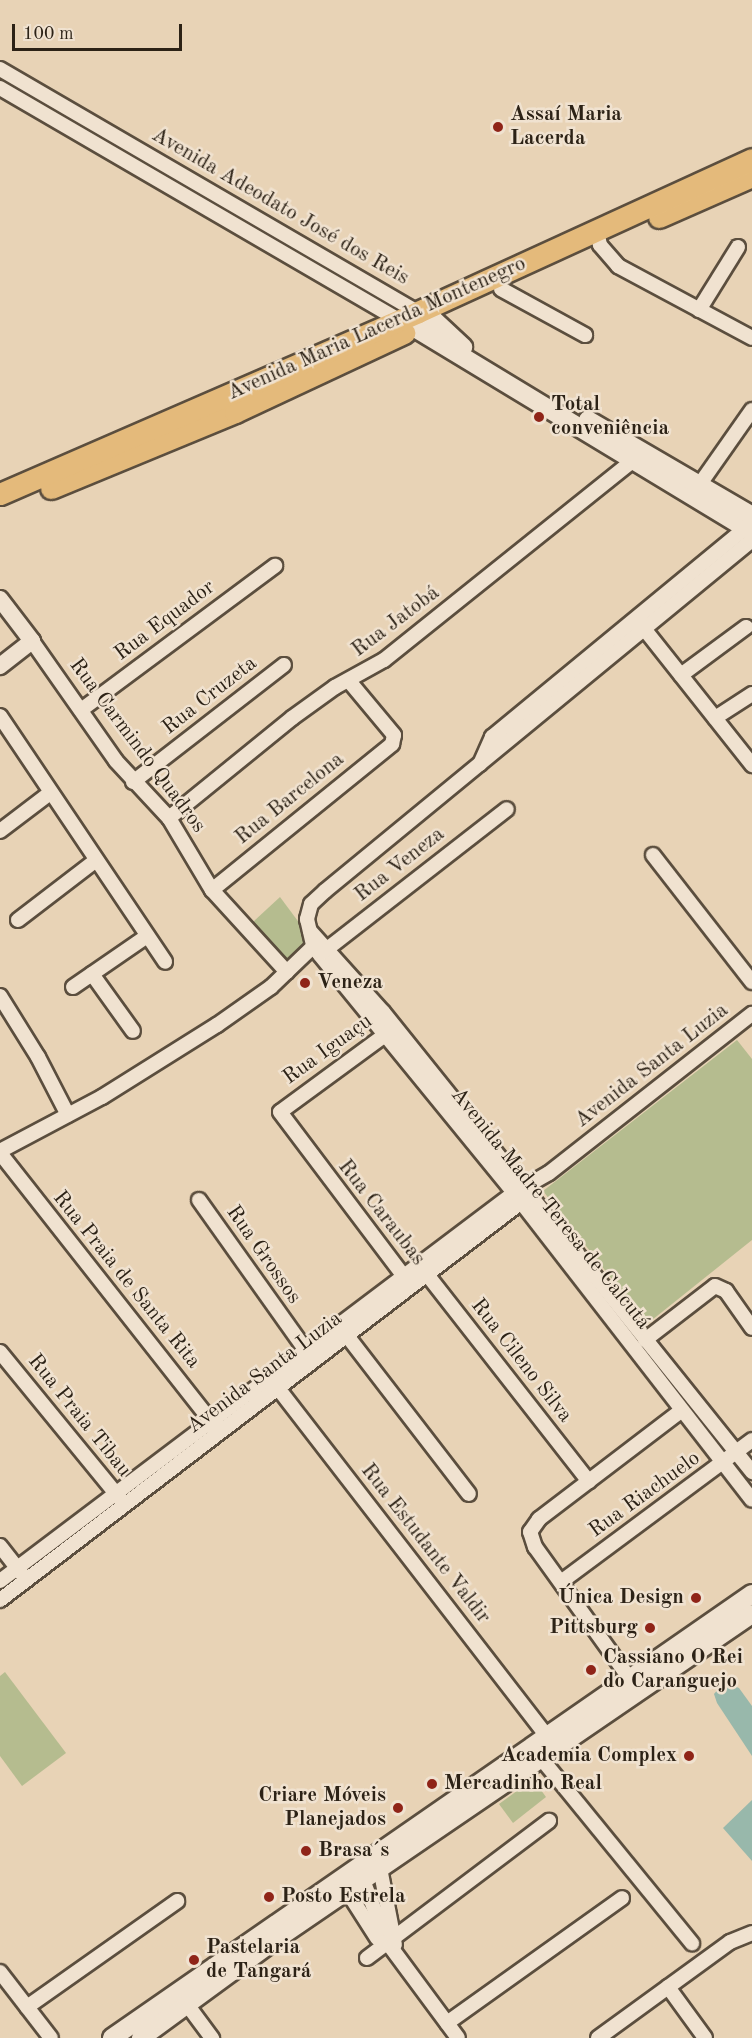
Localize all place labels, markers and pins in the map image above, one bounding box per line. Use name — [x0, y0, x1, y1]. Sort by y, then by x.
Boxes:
place label: Assaí Maria Lacerda — [510, 102, 622, 152]
marker: Assaí Maria Lacerda — [491, 120, 505, 134]
place label: Total conveniência — [551, 392, 669, 442]
marker: Total conveniência — [532, 410, 546, 424]
place label: Veneza — [317, 970, 383, 996]
marker: Veneza — [298, 976, 312, 990]
place label: Única Design — [558, 1585, 684, 1611]
marker: Única Design — [689, 1591, 703, 1605]
place label: Pittsburg — [549, 1615, 638, 1641]
marker: Pittsburg — [643, 1621, 657, 1635]
place label: Cassiano O Rei do Caranguejo — [603, 1645, 743, 1695]
marker: Cassiano O Rei do Caranguejo — [584, 1663, 598, 1677]
place label: Academia Complex — [501, 1743, 677, 1769]
marker: Academia Complex — [682, 1749, 696, 1763]
place label: Mercadinho Real — [444, 1771, 602, 1797]
marker: Mercadinho Real — [425, 1777, 439, 1791]
place label: Criare Móveis Planejados — [258, 1783, 386, 1833]
marker: Criare Móveis Planejados — [391, 1801, 405, 1815]
place label: Brasa´s — [318, 1838, 389, 1864]
marker: Brasa´s — [299, 1844, 313, 1858]
place label: Posto Estrela — [281, 1884, 406, 1910]
marker: Posto Estrela — [262, 1890, 276, 1904]
place label: Pastelaria de Tangará — [206, 1935, 311, 1985]
marker: Pastelaria de Tangará — [187, 1953, 201, 1967]

